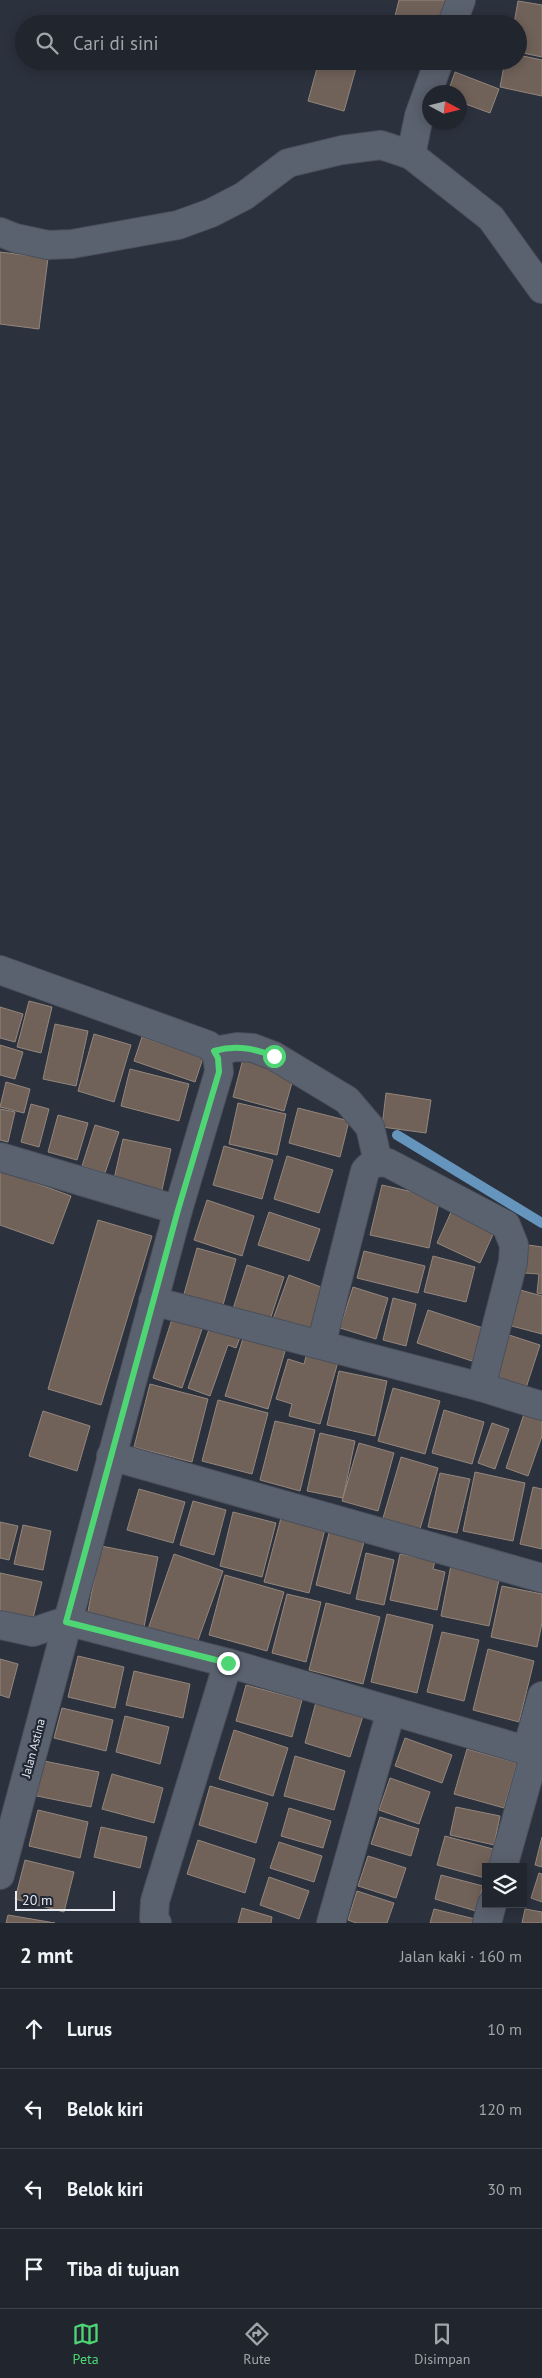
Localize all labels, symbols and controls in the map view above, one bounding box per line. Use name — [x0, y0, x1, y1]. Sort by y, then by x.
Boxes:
search box — [15, 15, 527, 70]
icon: search — [33, 29, 61, 57]
text: Cari di sini — [73, 31, 159, 55]
north arrow — [422, 85, 467, 130]
route start — [263, 1045, 286, 1068]
route end — [217, 1652, 240, 1675]
street label: Jalan Astina — [18, 1717, 48, 1780]
map controls — [482, 1863, 527, 1908]
button: layers — [482, 1863, 527, 1908]
scale bar — [15, 1888, 115, 1911]
text: 20 m — [22, 1891, 52, 1909]
text: 2 mnt — [20, 1942, 73, 1969]
text: Jalan kaki · 160 m — [400, 1946, 522, 1966]
icon: ahead — [20, 2015, 48, 2043]
text: Lurus — [67, 2017, 112, 2041]
text: 10 m — [487, 2019, 522, 2039]
icon: left — [20, 2095, 48, 2123]
text: Belok kiri — [67, 2097, 143, 2121]
text: 120 m — [479, 2099, 522, 2119]
icon: left — [20, 2175, 48, 2203]
text: Belok kiri — [67, 2177, 143, 2201]
text: 30 m — [487, 2179, 522, 2199]
icon: arrive — [20, 2255, 48, 2283]
text: Tiba di tujuan — [67, 2257, 179, 2281]
tab: Peta — [72, 2320, 100, 2368]
tab: Rute — [243, 2320, 271, 2368]
tab: Disimpan — [414, 2320, 470, 2368]

